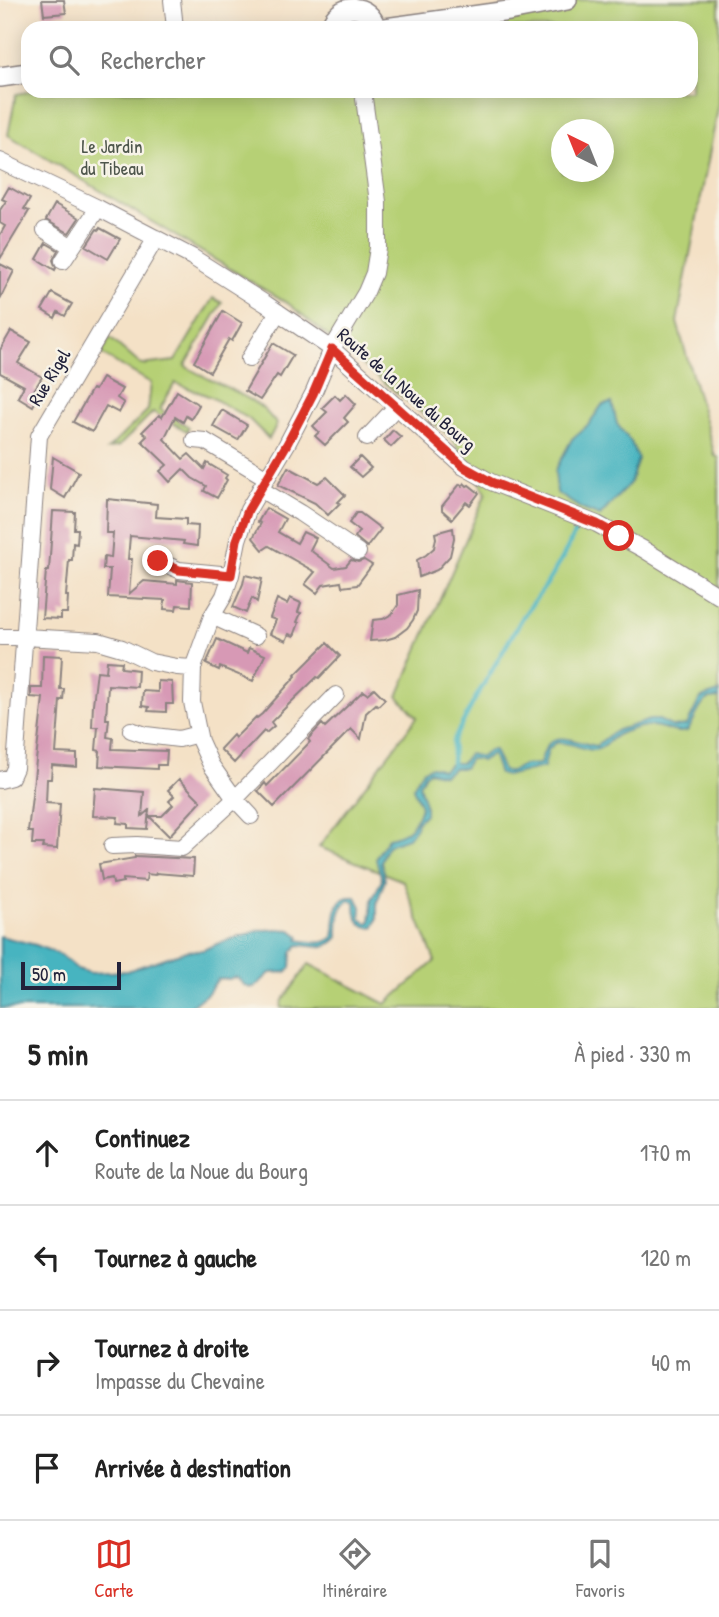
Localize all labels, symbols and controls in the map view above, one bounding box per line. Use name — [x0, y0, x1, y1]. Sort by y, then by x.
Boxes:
search box — [21, 21, 698, 98]
icon: search — [45, 41, 83, 79]
text: Rechercher — [101, 42, 206, 77]
north arrow — [551, 119, 614, 182]
park label: Le Jardin du Tibeau — [81, 133, 144, 181]
street label: Route de la Noue du Bourg — [332, 321, 482, 457]
street label: Rue Rigel — [22, 343, 77, 410]
route start — [603, 520, 634, 551]
route end — [142, 545, 173, 576]
scale bar — [21, 959, 121, 991]
text: 50 m — [32, 961, 66, 987]
text: 5 min — [28, 1034, 88, 1074]
text: À pied · 330 m — [574, 1038, 691, 1069]
text: Continuez — [95, 1120, 190, 1155]
icon: ahead — [28, 1134, 66, 1172]
text: 170 m — [640, 1137, 691, 1168]
text: Route de la Noue du Bourg — [95, 1155, 308, 1186]
icon: left — [28, 1239, 66, 1277]
text: Tournez à gauche — [95, 1240, 257, 1275]
text: 120 m — [641, 1242, 691, 1273]
text: Tournez à droite — [95, 1330, 249, 1365]
icon: right — [28, 1344, 66, 1382]
text: 40 m — [651, 1347, 691, 1378]
text: Impasse du Chevaine — [95, 1365, 265, 1396]
icon: arrive — [28, 1449, 66, 1487]
text: Arrivée à destination — [95, 1450, 291, 1485]
tab: Carte — [94, 1535, 134, 1603]
tab: Itinéraire — [322, 1535, 387, 1603]
tab: Favoris — [576, 1535, 625, 1603]

